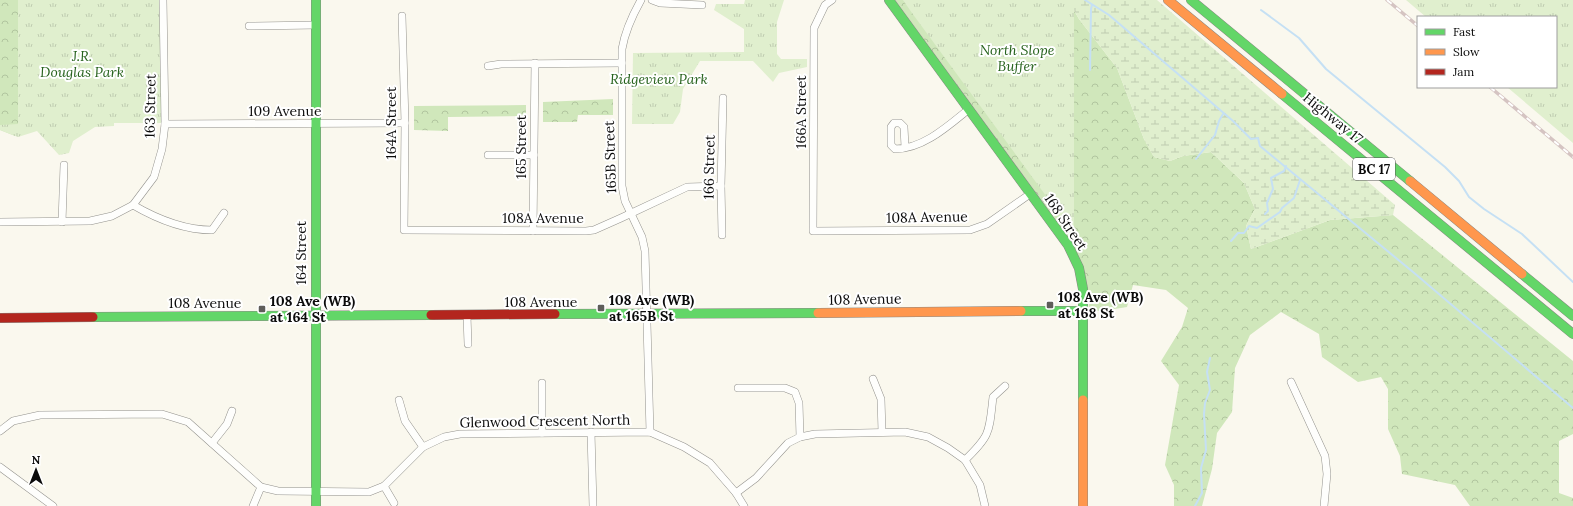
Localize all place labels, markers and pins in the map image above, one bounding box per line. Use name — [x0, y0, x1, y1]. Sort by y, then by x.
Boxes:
place label: 108 Ave (WB) at 168 St — [1058, 288, 1143, 322]
place label: 108 Ave (WB) at 165B St — [609, 291, 694, 325]
place label: 108 Ave (WB) at 164 St — [270, 292, 355, 326]
marker: 108 Ave (WB) at 168 St — [1045, 300, 1055, 310]
marker: 108 Ave (WB) at 165B St — [596, 303, 606, 313]
marker: 108 Ave (WB) at 164 St — [257, 304, 267, 314]

